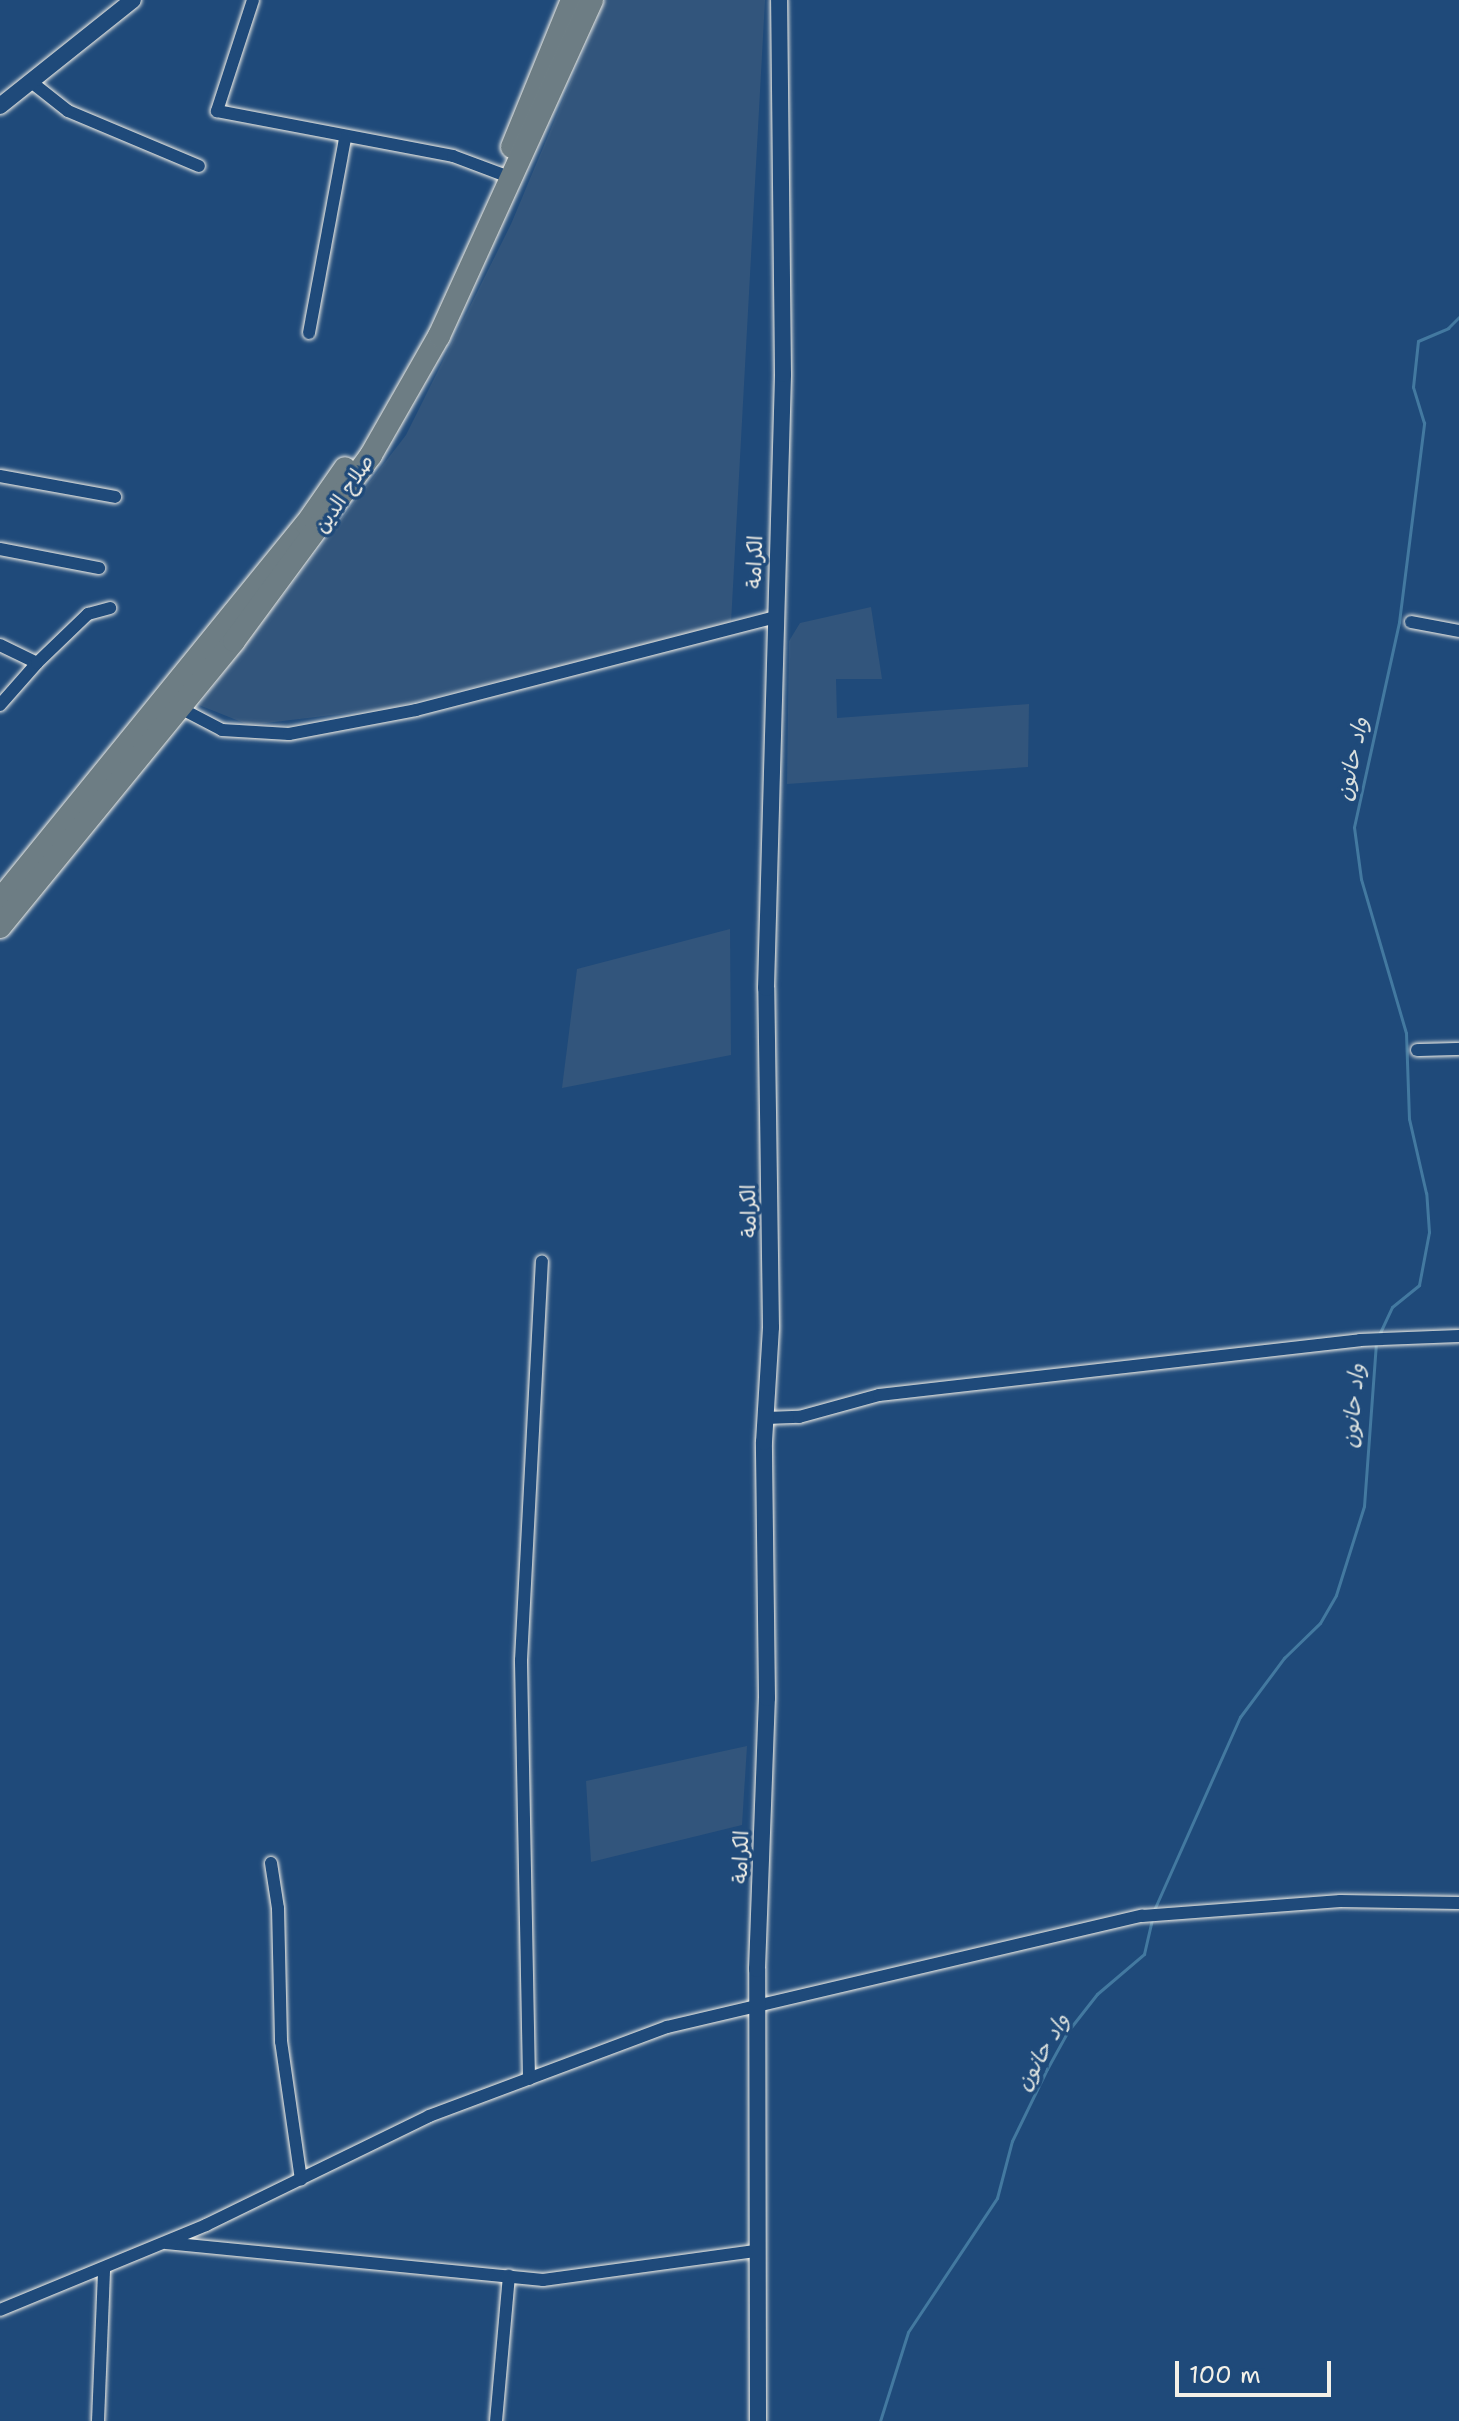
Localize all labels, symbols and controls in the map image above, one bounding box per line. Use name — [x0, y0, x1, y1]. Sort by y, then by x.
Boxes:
street label: صلاح الدين — [309, 450, 379, 538]
street label: الكرامة — [742, 535, 768, 589]
water label: واد حانون — [1330, 715, 1374, 803]
street label: الكرامة — [737, 1184, 761, 1238]
water label: واد حانون — [1336, 1363, 1370, 1449]
street label: الكرامة — [728, 1830, 754, 1884]
water label: واد حانون — [1009, 2009, 1075, 2095]
scale bar — [1179, 2345, 1335, 2395]
text: 100 m — [1189, 2359, 1261, 2391]

